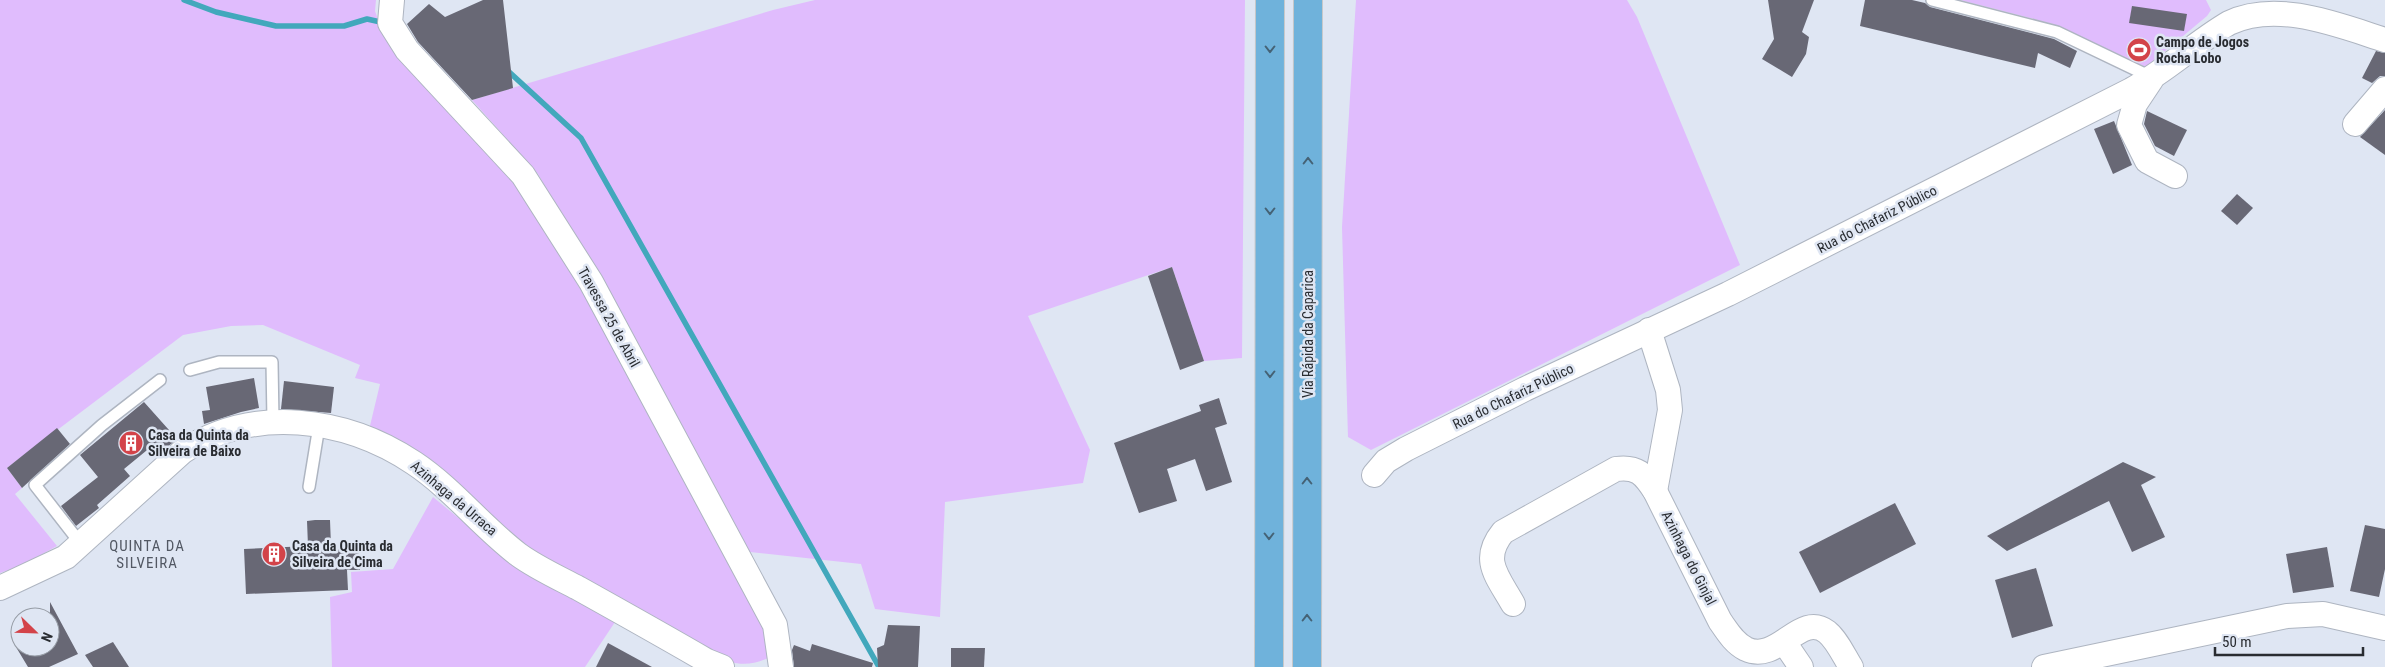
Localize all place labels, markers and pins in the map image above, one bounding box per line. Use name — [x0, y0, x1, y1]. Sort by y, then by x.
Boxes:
place label: Campo de Jogos Rocha Lobo — [2156, 34, 2249, 66]
sports icon: Campo de Jogos Rocha Lobo — [2126, 37, 2152, 63]
place label: Casa da Quinta da Silveira de Baixo — [148, 427, 249, 459]
building icon: Casa da Quinta da Silveira de Baixo — [118, 430, 144, 456]
place label: Casa da Quinta da Silveira de Cima — [292, 538, 393, 570]
building icon: Casa da Quinta da Silveira de Cima — [261, 541, 287, 567]

